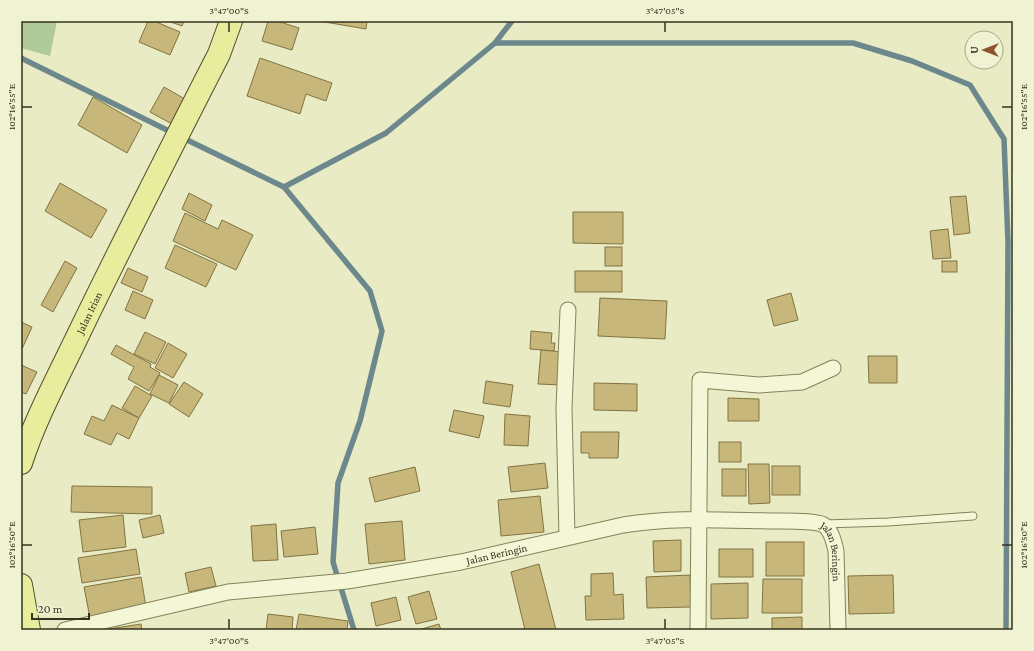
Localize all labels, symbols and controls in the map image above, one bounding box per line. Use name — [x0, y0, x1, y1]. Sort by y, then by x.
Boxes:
text: 3°47'00"S — [209, 5, 249, 16]
text: 3°47'05"S — [646, 5, 685, 16]
north arrow — [964, 30, 1004, 70]
text: U — [968, 46, 980, 54]
text: 102°16'55"E — [6, 83, 17, 130]
text: 102°16'55"E — [1018, 83, 1029, 130]
street label: Jalan Irian — [73, 290, 104, 337]
street label: Jalan Beringin — [817, 518, 843, 582]
text: 102°16'50"E — [6, 521, 17, 569]
text: 102°16'50"E — [1018, 521, 1029, 569]
street label: Jalan Beringin — [464, 541, 528, 568]
scale bar — [32, 595, 89, 621]
text: 20 m — [38, 602, 63, 616]
text: 3°47'00"S — [209, 635, 249, 646]
text: 3°47'05"S — [646, 635, 685, 646]

